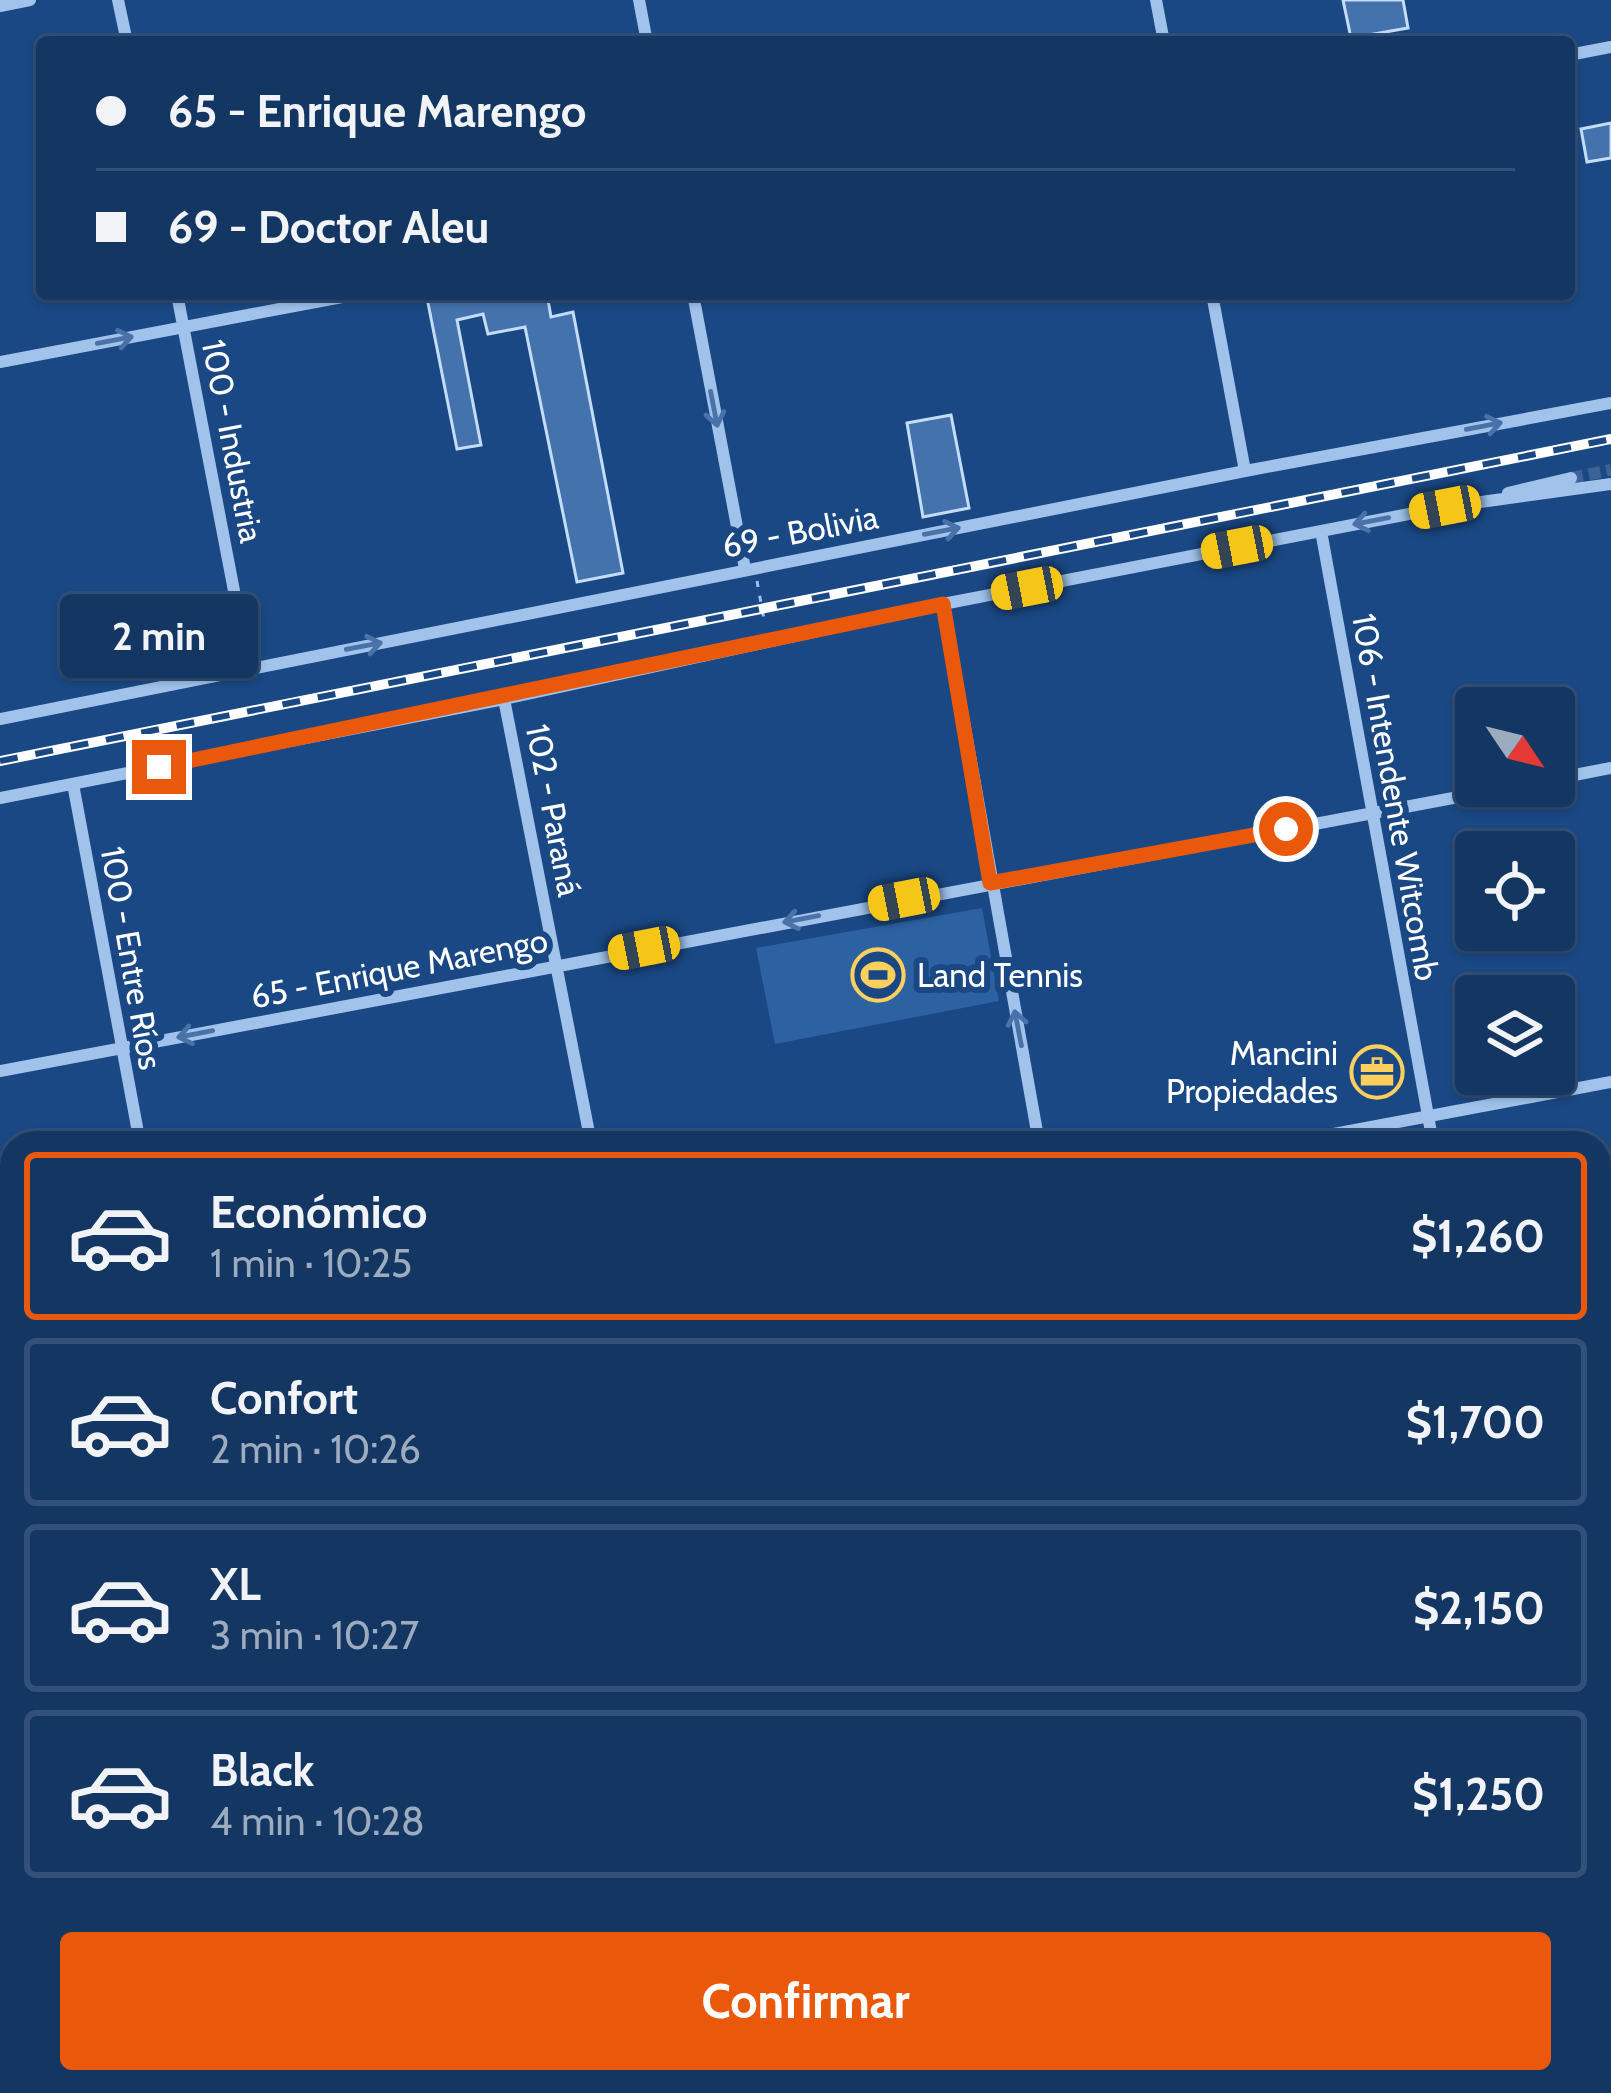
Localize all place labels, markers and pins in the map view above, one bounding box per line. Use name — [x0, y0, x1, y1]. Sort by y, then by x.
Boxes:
sports icon: Land Tennis — [850, 947, 906, 1003]
place label: Land Tennis — [917, 955, 1083, 995]
place label: Mancini Propiedades — [1166, 1033, 1338, 1111]
office icon: Mancini Propiedades — [1349, 1044, 1405, 1100]

